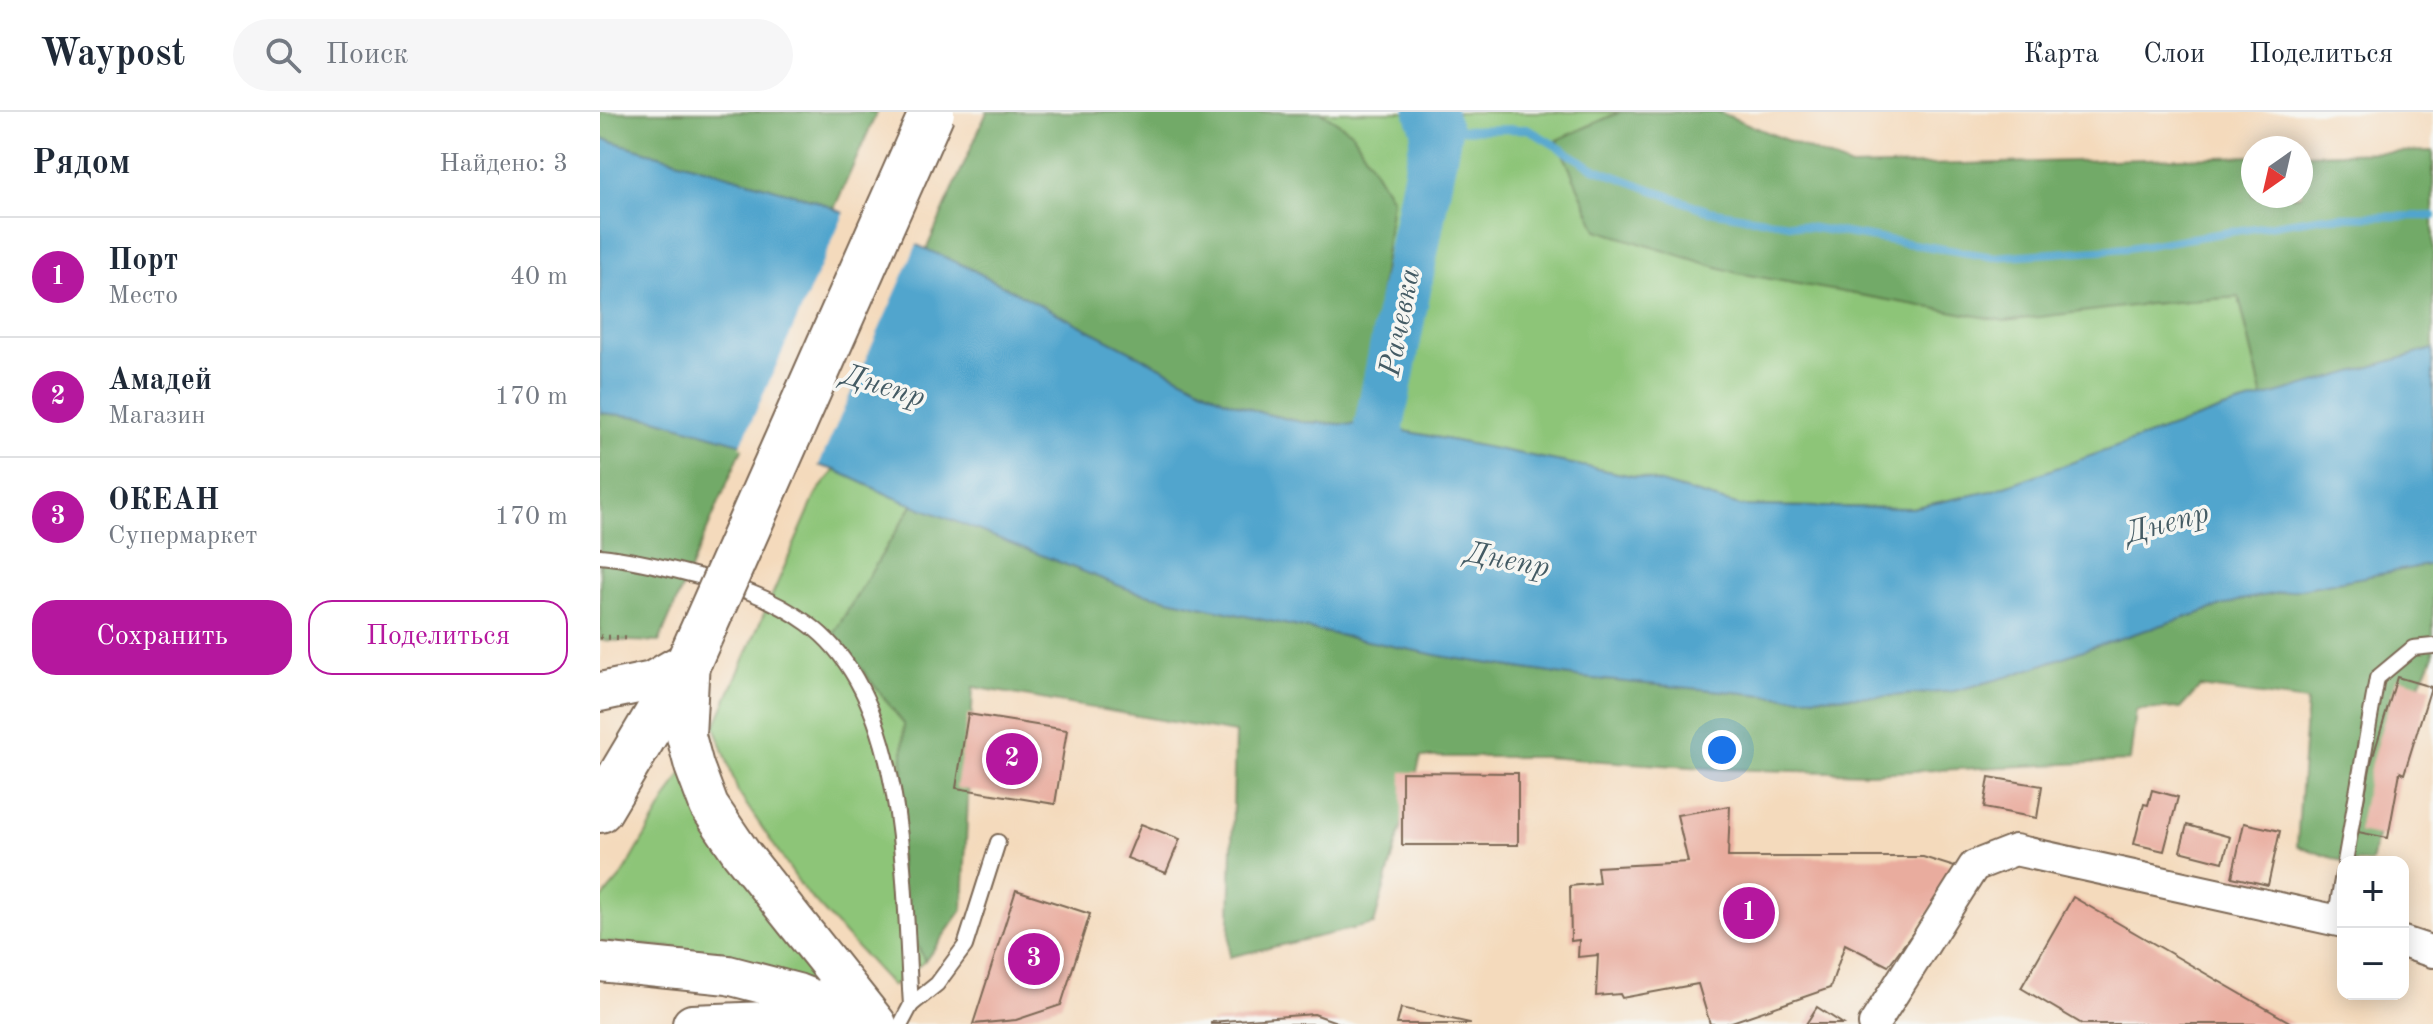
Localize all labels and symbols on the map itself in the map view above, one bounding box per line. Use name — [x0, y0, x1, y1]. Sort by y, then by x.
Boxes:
north arrow — [2241, 136, 2313, 208]
water label: Рачевка — [1376, 266, 1426, 380]
water label: Днепр — [835, 359, 928, 414]
water label: Днепр — [2119, 498, 2212, 550]
water label: Днепр — [1459, 537, 1552, 584]
pin: 2 — [986, 729, 1038, 789]
your location — [1702, 730, 1742, 770]
pin: 1 — [1723, 883, 1775, 943]
pin: 3 — [1008, 929, 1060, 989]

